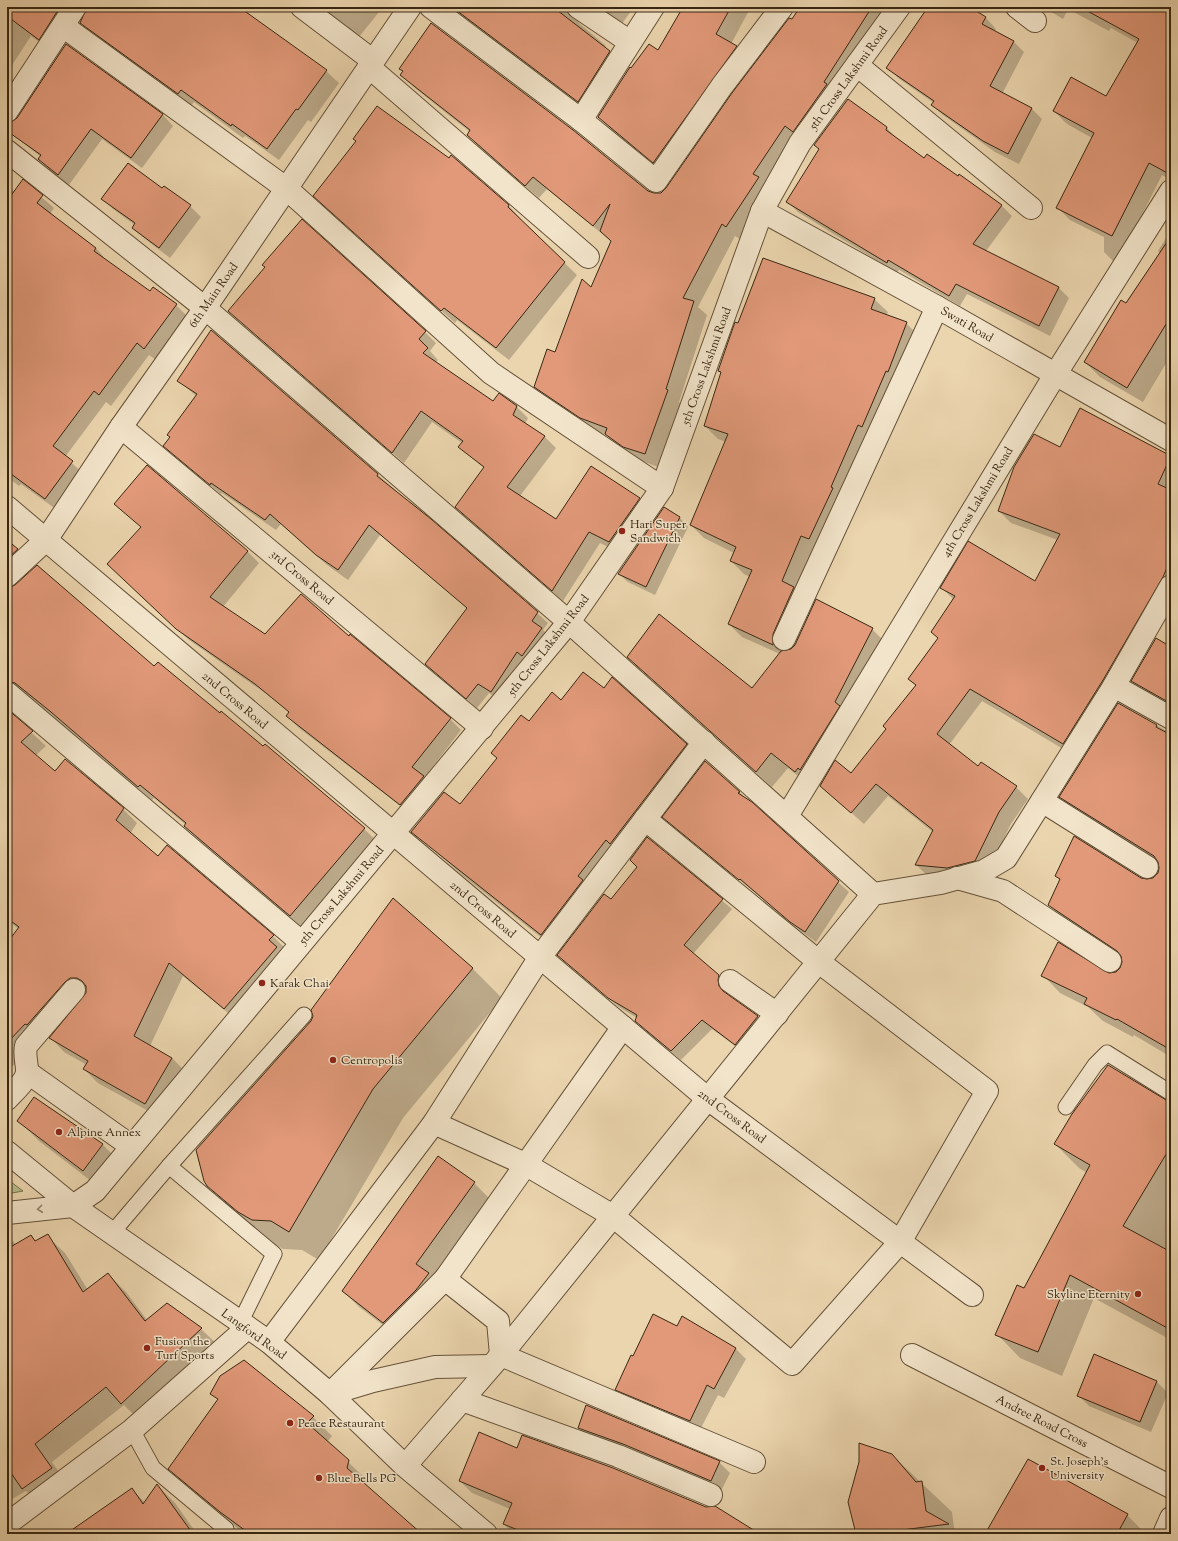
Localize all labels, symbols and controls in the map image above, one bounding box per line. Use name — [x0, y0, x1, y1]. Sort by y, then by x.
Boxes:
street label: 5th Cross Lakshmi Road — [804, 23, 893, 135]
street label: 6th Main Road — [185, 259, 243, 332]
street label: Swati Road — [937, 302, 997, 347]
street label: 5th Cross Lakshmi Road — [677, 305, 737, 429]
street label: 4th Cross Lakshmi Road — [938, 444, 1018, 561]
place label: Hari Super Sandwich — [630, 516, 687, 548]
marker: Hari Super Sandwich — [617, 526, 627, 536]
street label: 3rd Cross Road — [266, 546, 337, 610]
street label: 5th Cross Lakshmi Road — [503, 591, 594, 701]
street label: 2nd Cross Road — [197, 668, 272, 734]
street label: 5th Cross Lakshmi Road — [294, 842, 389, 950]
street label: 2nd Cross Road — [445, 877, 520, 943]
place label: Karak Chai — [270, 975, 329, 993]
marker: Karak Chai — [257, 978, 267, 988]
place label: Centropolis — [341, 1052, 403, 1070]
marker: Centropolis — [328, 1055, 338, 1065]
street label: 2nd Cross Road — [693, 1085, 770, 1149]
place label: Alpine Annex — [67, 1124, 141, 1142]
marker: Alpine Annex — [54, 1127, 64, 1137]
one-way arrow — [37, 1204, 43, 1213]
place label: Skyline Eternity — [1047, 1286, 1130, 1304]
marker: Skyline Eternity — [1133, 1289, 1143, 1299]
street label: Langford Road — [217, 1305, 290, 1365]
place label: Fusion the Turf Sports — [155, 1333, 214, 1365]
marker: Fusion the Turf Sports — [142, 1343, 152, 1353]
street label: Andree Road Cross — [992, 1391, 1091, 1453]
place label: Peace Restaurant — [298, 1415, 385, 1433]
marker: Peace Restaurant — [285, 1418, 295, 1428]
place label: St. Joseph's University — [1050, 1453, 1108, 1485]
marker: St. Joseph's University — [1037, 1463, 1047, 1473]
place label: Blue Bells PG — [327, 1470, 397, 1488]
marker: Blue Bells PG — [314, 1473, 324, 1483]

